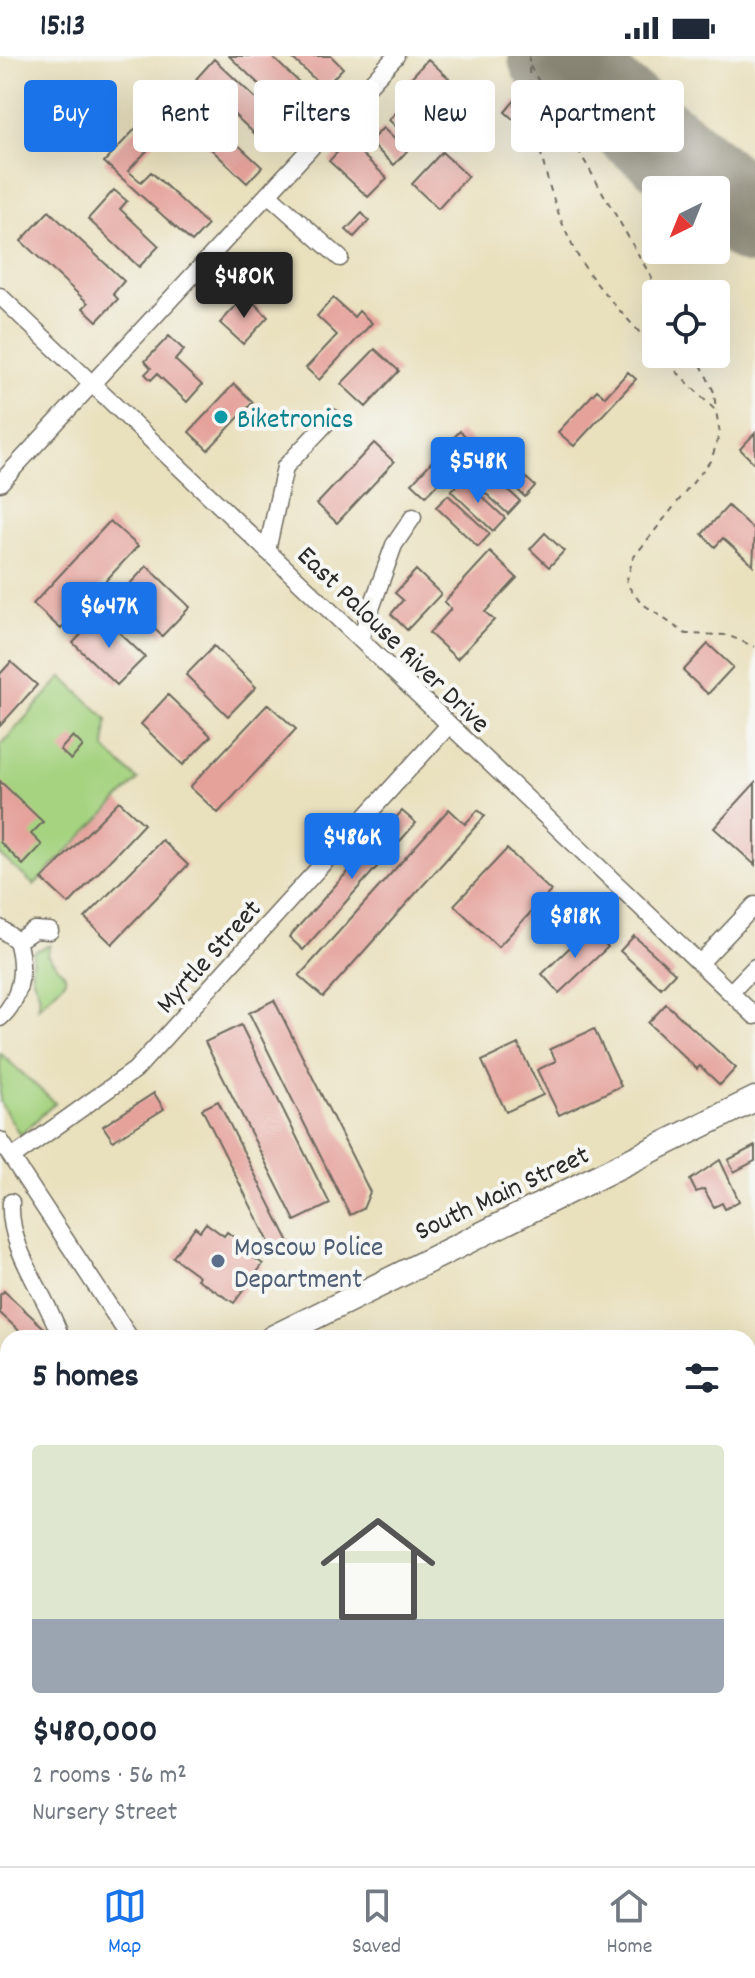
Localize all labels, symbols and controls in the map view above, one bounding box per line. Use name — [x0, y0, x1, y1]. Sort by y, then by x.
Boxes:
text: 15:13 — [40, 7, 85, 50]
chip: Buy — [24, 80, 117, 152]
chip: Rent — [133, 80, 238, 152]
chip: Filters — [254, 80, 379, 152]
chip: New — [395, 80, 495, 152]
chip: Apartment — [511, 80, 684, 152]
north arrow — [642, 176, 730, 264]
map controls — [642, 176, 730, 368]
pin: $480K — [188, 252, 300, 320]
text: $480K — [214, 259, 274, 296]
button: locate — [642, 280, 730, 368]
place label: Biketronics — [237, 402, 353, 442]
marker: Biketronics — [212, 408, 230, 426]
pin: $548K — [422, 437, 534, 505]
text: $548K — [449, 444, 507, 481]
street label: East Palouse River Drive — [286, 538, 497, 745]
pin: $647K — [53, 582, 165, 650]
text: $647K — [80, 589, 138, 626]
pin: $486K — [296, 813, 408, 881]
text: $486K — [322, 820, 382, 857]
street label: Myrtle Street — [148, 892, 273, 1024]
pin: $818K — [519, 892, 631, 960]
text: $818K — [549, 899, 601, 936]
street label: South Main Street — [409, 1138, 597, 1253]
place label: Moscow Police Department — [234, 1230, 383, 1302]
marker: Moscow Police Department — [209, 1252, 227, 1270]
text: 5 homes — [32, 1354, 139, 1403]
icon: filters — [680, 1356, 724, 1400]
icon: home — [306, 1497, 450, 1641]
text: $480,000 — [32, 1709, 158, 1758]
text: 2 rooms · 56 m² — [32, 1758, 187, 1795]
text: Nursery Street — [32, 1795, 177, 1832]
tab: Map — [103, 1884, 147, 1963]
tab: Saved — [352, 1884, 401, 1963]
tab: Home — [606, 1884, 652, 1963]

